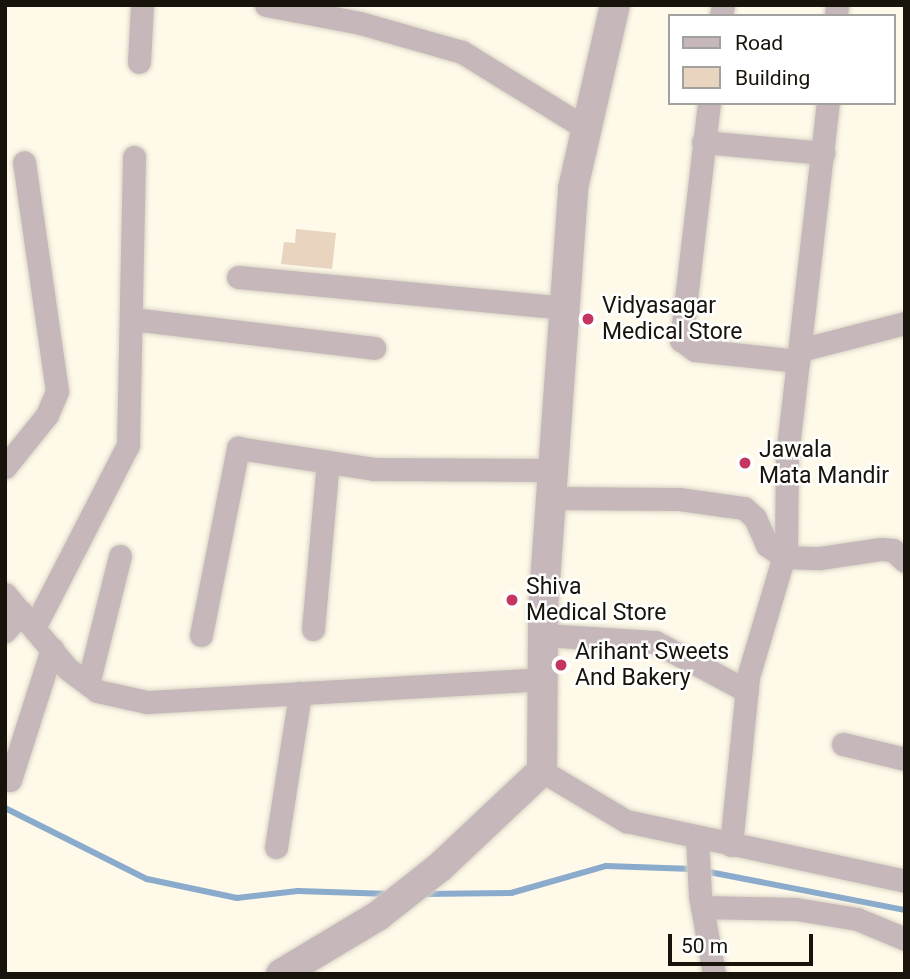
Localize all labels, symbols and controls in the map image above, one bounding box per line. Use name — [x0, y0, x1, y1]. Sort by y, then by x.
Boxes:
legend — [668, 14, 896, 105]
text: Road — [735, 31, 783, 55]
text: Building — [735, 66, 810, 90]
place label: Vidyasagar Medical Store — [602, 292, 743, 346]
marker: Vidyasagar Medical Store — [580, 311, 596, 327]
place label: Jawala Mata Mandir — [759, 436, 889, 490]
marker: Jawala Mata Mandir — [737, 455, 753, 471]
place label: Shiva Medical Store — [526, 573, 667, 627]
marker: Shiva Medical Store — [504, 592, 520, 608]
place label: Arihant Sweets And Bakery — [575, 638, 729, 692]
marker: Arihant Sweets And Bakery — [553, 657, 569, 673]
scale bar — [672, 920, 817, 964]
text: 50 m — [681, 934, 728, 958]

